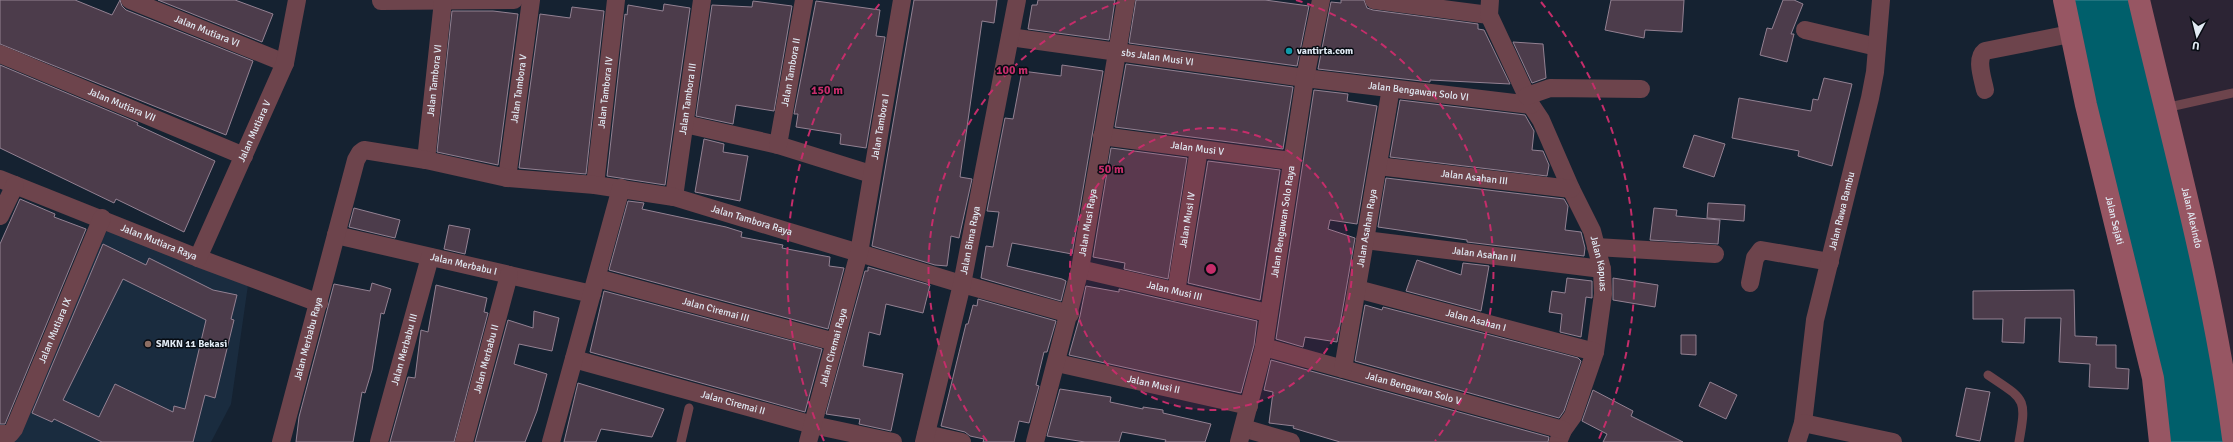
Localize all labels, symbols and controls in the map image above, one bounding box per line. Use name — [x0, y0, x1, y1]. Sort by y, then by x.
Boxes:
street label: Jalan Mutiara VI — [172, 13, 241, 50]
north arrow — [2177, 16, 2217, 56]
street label: Jalan Tambora II — [779, 37, 803, 107]
text: U — [2191, 39, 2200, 52]
street label: Jalan Tambora VI — [425, 44, 444, 117]
place label: vantirta.com — [1296, 45, 1353, 57]
marker: vantirta.com — [1284, 46, 1294, 56]
street label: sbs Jalan Musi VI — [1121, 47, 1194, 68]
street label: Jalan Tambora V — [508, 53, 530, 124]
street label: Jalan Tambora IV — [595, 56, 616, 129]
street label: Jalan Tambora III — [677, 62, 699, 136]
text: 100 m — [996, 63, 1028, 78]
street label: Jalan Bengawan Solo VI — [1367, 80, 1469, 104]
text: 150 m — [811, 83, 843, 98]
street label: Jalan Mutiara VII — [86, 85, 158, 124]
street label: Jalan Tambora I — [869, 93, 892, 160]
street label: Jalan Mutiara V — [236, 98, 274, 164]
street label: Jalan Musi V — [1170, 139, 1225, 158]
text: 50 m — [1098, 162, 1124, 177]
street label: Jalan Bengawan Solo Raya — [1269, 165, 1298, 279]
street label: Jalan Asahan III — [1440, 168, 1509, 187]
street label: Jalan Rawa Bambu — [1827, 171, 1857, 251]
street label: Jalan Alexindo — [2179, 186, 2204, 249]
street label: Jalan Musi Raya — [1076, 188, 1100, 257]
street label: Jalan Asahan Raya — [1354, 188, 1380, 268]
street label: Jalan Musi IV — [1177, 191, 1198, 249]
street label: Jalan Sejati — [2103, 195, 2126, 246]
street label: Jalan Tambora Raya — [710, 203, 794, 238]
street label: Jalan Bima Raya — [958, 205, 983, 276]
street label: Jalan Mutiara Raya — [119, 222, 199, 263]
street label: Jalan Kapuas — [1588, 235, 1609, 292]
street label: Jalan Asahan II — [1451, 245, 1517, 264]
street label: Jalan Merbabu I — [429, 251, 498, 278]
centre of rings — [1204, 262, 1218, 276]
street label: Jalan Musi III — [1145, 279, 1203, 303]
street label: Jalan Ciremai III — [681, 295, 751, 325]
street label: Jalan Mutiara IX — [36, 296, 74, 365]
street label: Jalan Merbabu Raya — [292, 296, 325, 382]
street label: Jalan Ciremai Raya — [817, 307, 850, 388]
street label: Jalan Asahan I — [1445, 307, 1507, 334]
street label: Jalan Merbabu III — [389, 312, 420, 387]
street label: Jalan Merbabu II — [471, 323, 501, 395]
place label: SMKN 11 Bekasi — [156, 338, 227, 350]
marker: SMKN 11 Bekasi — [143, 339, 153, 349]
street label: Jalan Bengawan Solo V — [1364, 370, 1463, 407]
street label: Jalan Musi II — [1126, 373, 1181, 396]
street label: Jalan Ciremai II — [700, 388, 767, 418]

